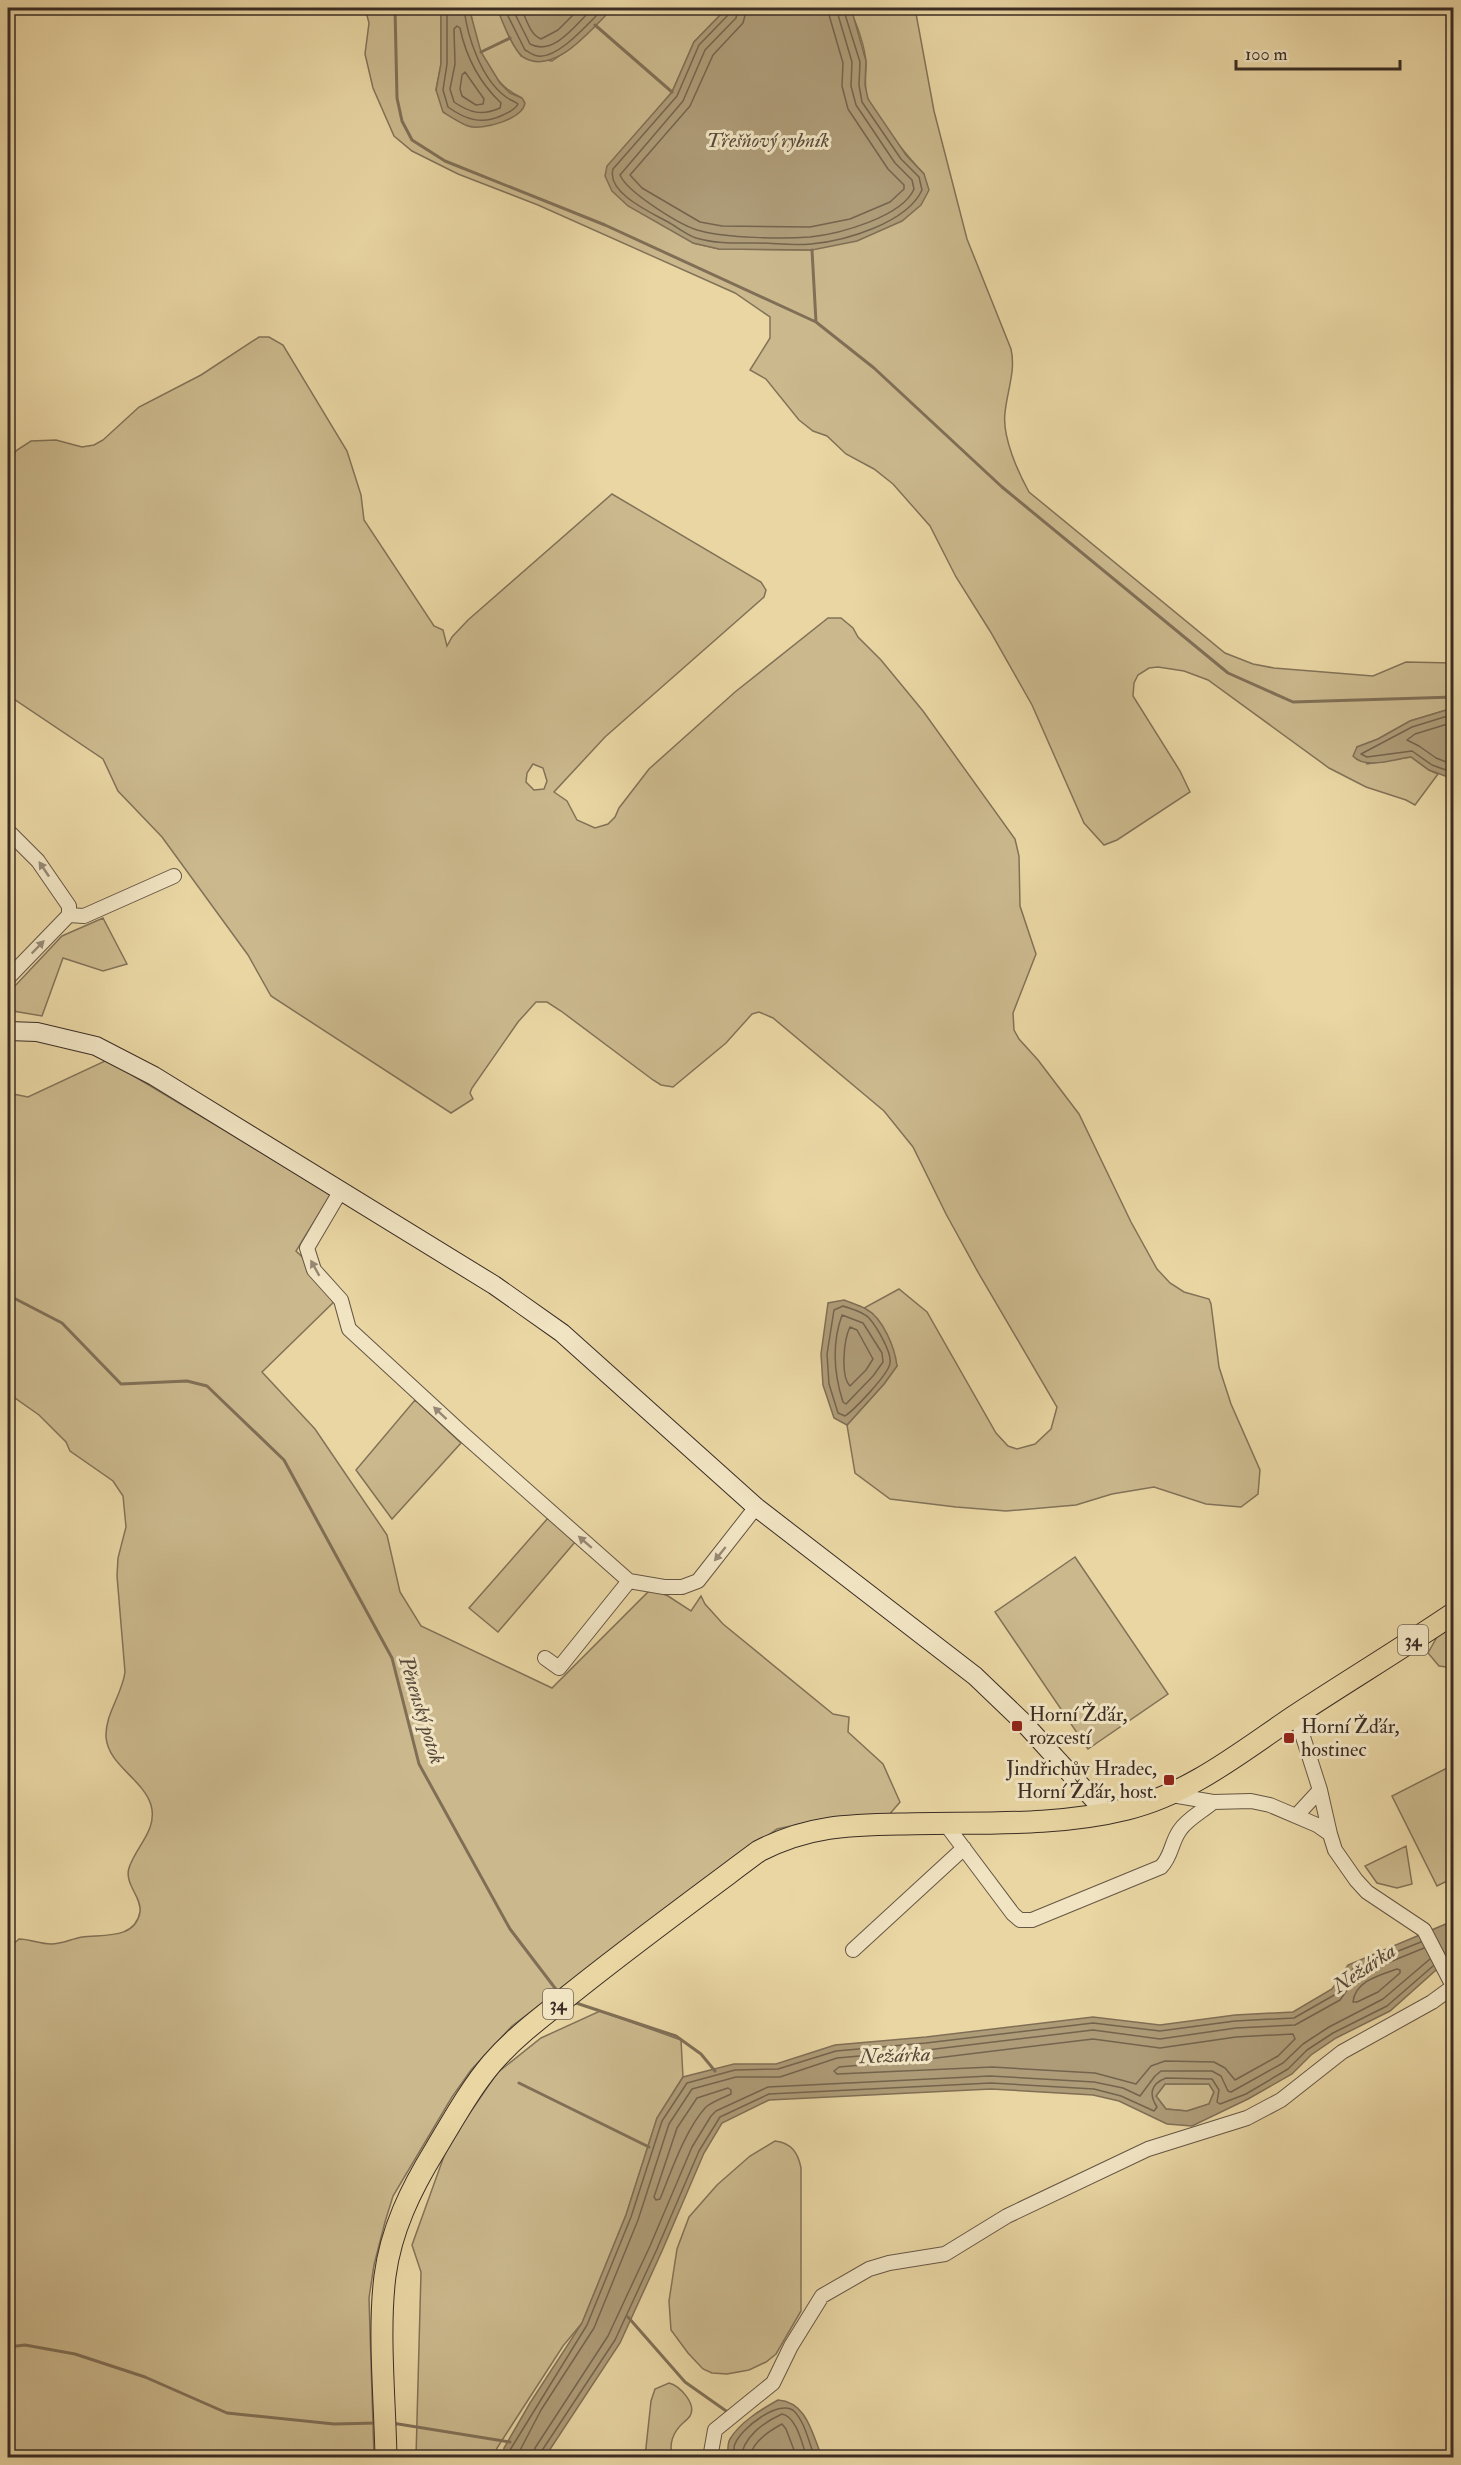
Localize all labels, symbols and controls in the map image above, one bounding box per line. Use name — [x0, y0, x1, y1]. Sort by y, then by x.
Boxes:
scale bar — [1236, 33, 1400, 71]
text: 100 m — [1245, 43, 1288, 66]
water label: Třešňový rybník — [707, 127, 829, 154]
one-way arrow — [39, 861, 50, 877]
one-way arrow — [31, 939, 45, 954]
one-way arrow — [310, 1259, 320, 1276]
one-way arrow — [433, 1406, 447, 1420]
one-way arrow — [578, 1535, 593, 1549]
one-way arrow — [714, 1546, 727, 1562]
road number: 34 — [1398, 1625, 1428, 1655]
water label: Pěnenský potok — [392, 1652, 451, 1767]
place label: Horní Žďár, rozcestí — [1029, 1701, 1128, 1750]
place label: Horní Žďár, hostinec — [1301, 1713, 1400, 1762]
marker: Horní Žďár, rozcestí — [1010, 1719, 1024, 1733]
marker: Horní Žďár, hostinec — [1282, 1731, 1296, 1745]
place label: Jindřichův Hradec, Horní Žďár, host. — [1005, 1756, 1157, 1804]
marker: Jindřichův Hradec, Horní Žďár, host. — [1162, 1773, 1176, 1787]
water label: Nežárka — [1327, 1937, 1401, 2000]
road number: 34 — [543, 1989, 573, 2019]
water label: Nežárka — [858, 2041, 931, 2070]

